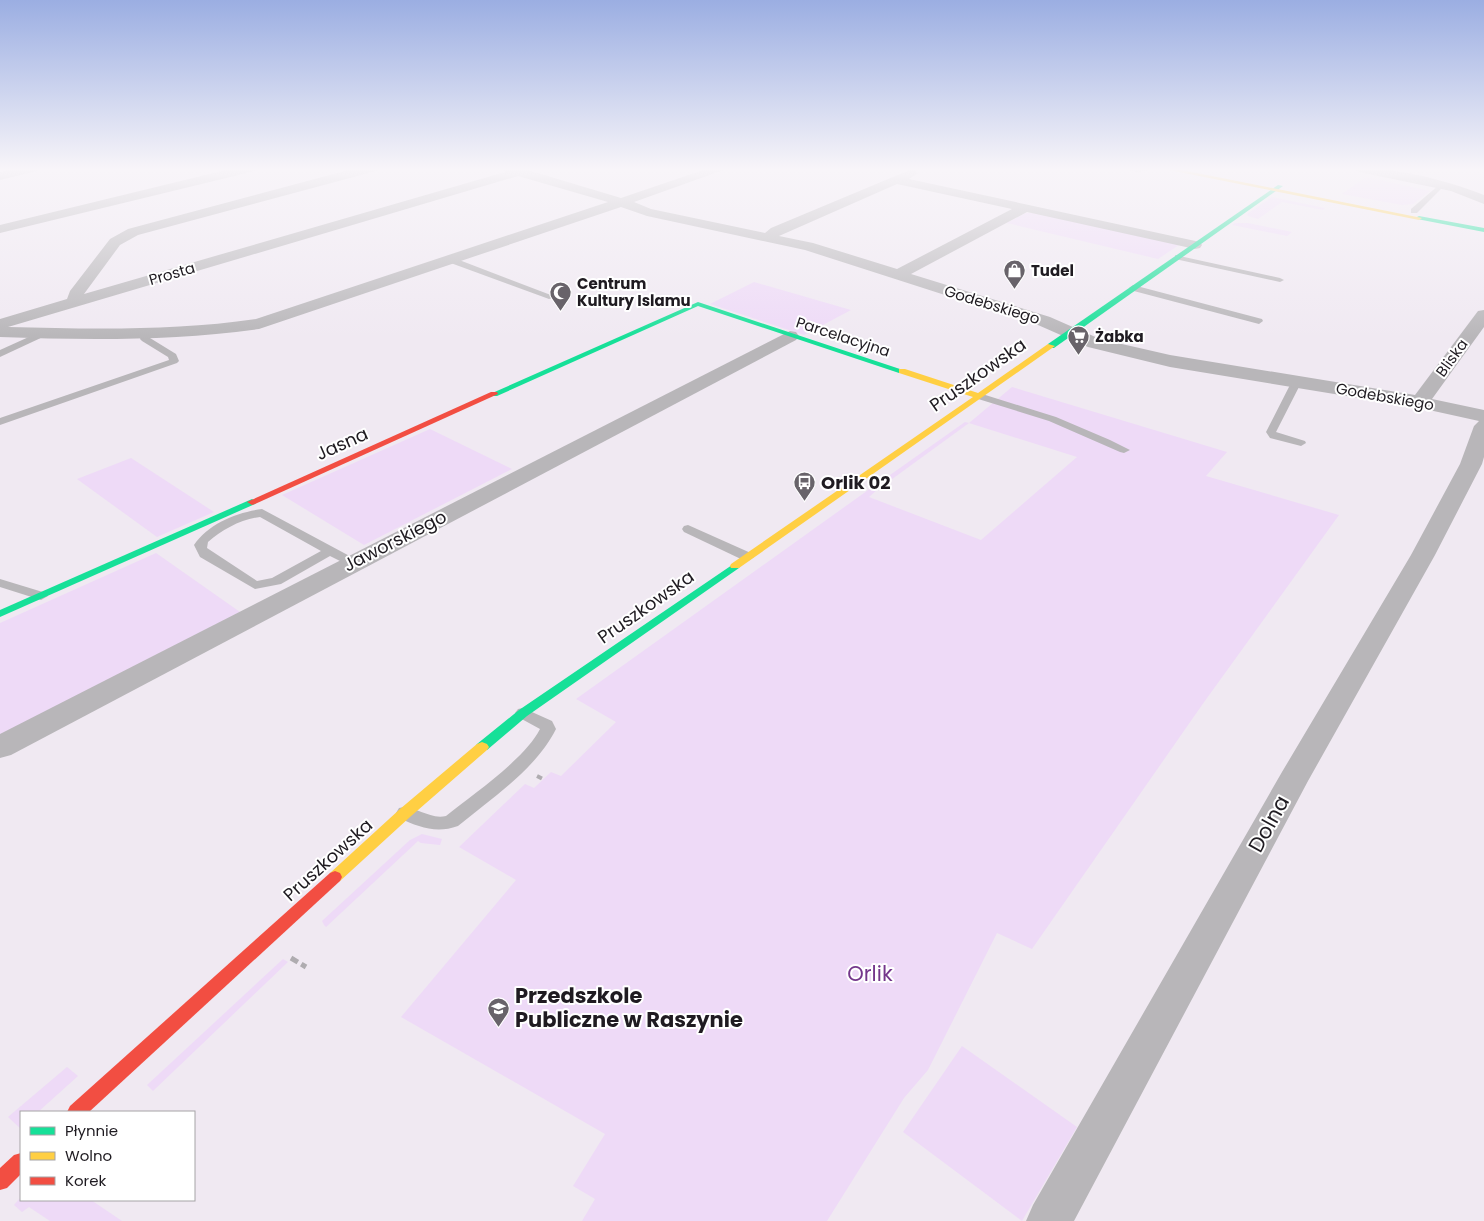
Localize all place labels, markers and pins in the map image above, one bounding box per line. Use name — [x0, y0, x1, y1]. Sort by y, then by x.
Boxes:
shop icon: Tudel — [1003, 259, 1027, 290]
place label: Tudel — [1031, 260, 1074, 281]
place label: Centrum Kultury Islamu — [577, 273, 691, 311]
mosque icon: Centrum Kultury Islamu — [549, 281, 573, 312]
supermarket icon: Żabka — [1067, 325, 1091, 356]
place label: Żabka — [1095, 326, 1144, 347]
place label: Orlik 02 — [821, 470, 890, 495]
bus stop icon: Orlik 02 — [793, 471, 817, 502]
place label: Przedszkole Publiczne w Raszynie — [515, 981, 743, 1034]
school or university icon: Przedszkole Publiczne w Raszynie — [487, 996, 511, 1027]

